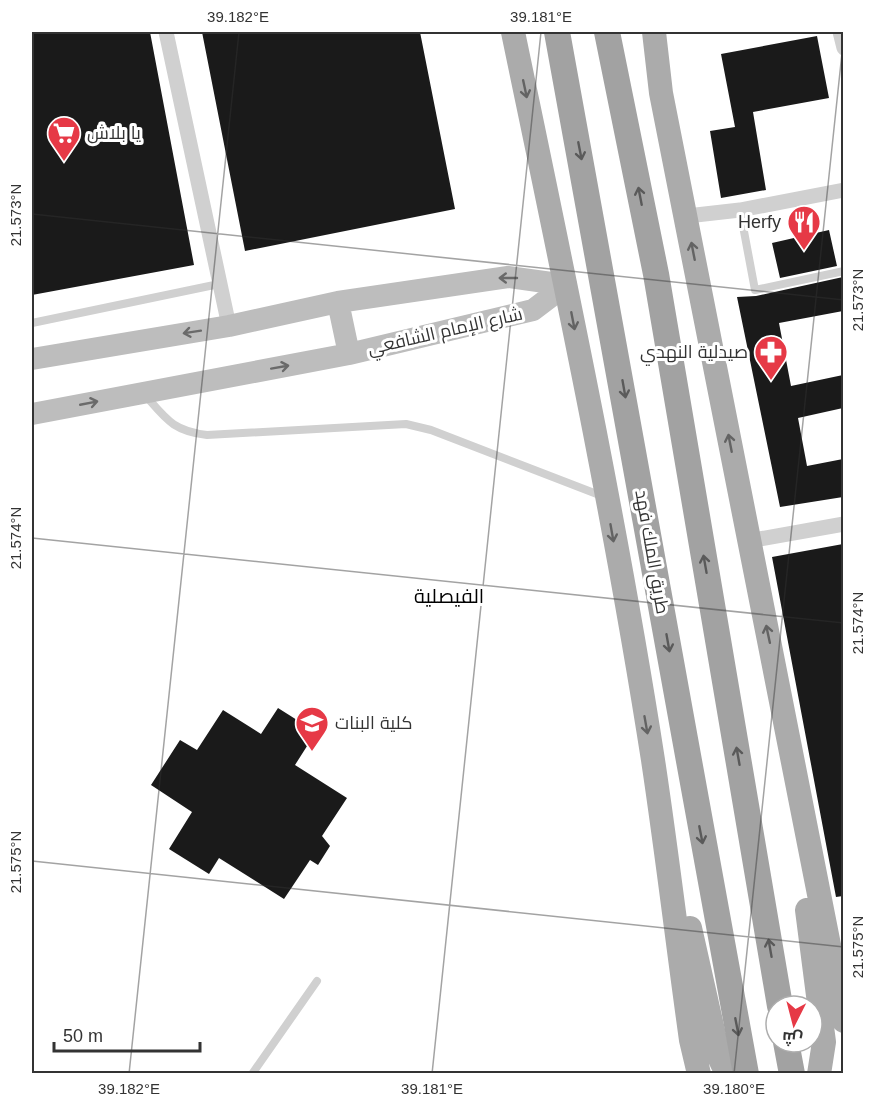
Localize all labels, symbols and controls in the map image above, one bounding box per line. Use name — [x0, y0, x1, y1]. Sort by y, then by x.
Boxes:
text: 39.182°E — [207, 8, 269, 25]
text: 39.181°E — [510, 8, 572, 25]
one-way arrow — [520, 78, 531, 98]
supermarket icon: يا بلاش — [46, 115, 82, 162]
place label: يا بلاش — [87, 123, 141, 144]
one-way arrow — [575, 141, 586, 160]
text: 21.573°N — [7, 184, 24, 246]
one-way arrow — [634, 187, 645, 207]
restaurant icon: Herfy — [786, 204, 822, 251]
place label: Herfy — [738, 212, 781, 232]
one-way arrow — [688, 242, 699, 262]
text: 21.573°N — [849, 269, 866, 331]
one-way arrow — [499, 272, 518, 284]
street label: شارع الإمام الشافعي — [366, 303, 525, 362]
one-way arrow — [568, 311, 579, 330]
one-way arrow — [183, 327, 202, 338]
pharmacy icon: صيدلية النهدي — [753, 334, 789, 381]
place label: صيدلية النهدي — [640, 342, 748, 366]
one-way arrow — [270, 361, 290, 372]
one-way arrow — [619, 379, 630, 398]
one-way arrow — [79, 397, 98, 408]
one-way arrow — [724, 434, 735, 453]
street label: طريق الملك فهد — [629, 488, 673, 616]
text: 21.574°N — [7, 507, 24, 569]
one-way arrow — [607, 523, 618, 542]
one-way arrow — [699, 554, 710, 574]
district label: الفيصلية — [414, 585, 484, 607]
text: 21.574°N — [849, 592, 866, 654]
one-way arrow — [762, 625, 773, 645]
one-way arrow — [663, 633, 674, 653]
school or university icon: كلية البنات — [294, 705, 330, 752]
place label: كلية البنات — [335, 713, 412, 733]
one-way arrow — [641, 715, 652, 734]
one-way arrow — [732, 747, 743, 766]
one-way arrow — [696, 825, 707, 845]
text: 21.575°N — [7, 831, 24, 893]
text: 21.575°N — [849, 916, 866, 978]
one-way arrow — [765, 939, 776, 959]
north arrow — [764, 994, 824, 1054]
scale bar — [54, 1015, 200, 1053]
one-way arrow — [732, 1017, 743, 1036]
text: 50 m — [63, 1026, 103, 1046]
text: ش — [781, 1028, 804, 1048]
text: 39.182°E — [98, 1080, 160, 1097]
text: 39.181°E — [401, 1080, 463, 1097]
text: 39.180°E — [703, 1080, 765, 1097]

